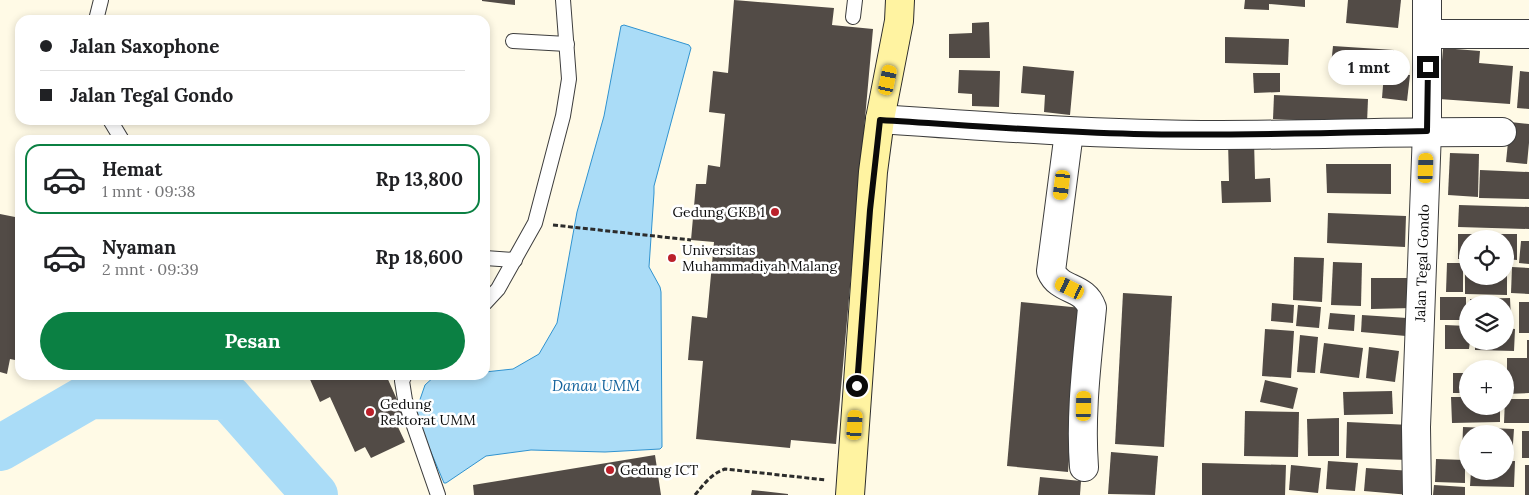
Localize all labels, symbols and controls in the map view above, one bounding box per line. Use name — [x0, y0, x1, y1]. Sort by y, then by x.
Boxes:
text: Jalan Saxophone — [70, 34, 219, 58]
callout: 1 mnt — [1328, 50, 1410, 84]
route end — [1417, 56, 1439, 78]
text: 1 mnt — [1348, 57, 1390, 77]
car — [877, 64, 898, 96]
text: Jalan Tegal Gondo — [70, 83, 233, 107]
car — [1417, 153, 1434, 183]
icon: car — [42, 157, 87, 202]
text: Hemat — [102, 157, 162, 181]
text: Rp 13,800 — [376, 167, 463, 191]
car — [1052, 169, 1071, 201]
text: 1 mnt · 09:38 — [102, 181, 196, 201]
place label: Gedung GKB 1 — [672, 203, 765, 221]
street label: Jalan Tegal Gondo — [1411, 204, 1433, 323]
marker: Gedung GKB 1 — [769, 206, 781, 218]
map controls — [1459, 230, 1514, 480]
button: locate — [1459, 230, 1514, 285]
icon: car — [42, 235, 87, 280]
text: Nyaman — [102, 235, 176, 259]
place label: Universitas Muhammadiyah Malang — [682, 241, 838, 275]
text: Rp 18,600 — [375, 245, 463, 269]
marker: Universitas Muhammadiyah Malang — [666, 252, 678, 264]
text: 2 mnt · 09:39 — [102, 259, 199, 279]
car — [1053, 275, 1086, 301]
button: layers — [1459, 295, 1514, 350]
button: Pesan — [40, 312, 465, 370]
button: + — [1459, 360, 1514, 415]
route start — [846, 375, 868, 397]
water label: Danau UMM — [552, 376, 640, 395]
car — [1076, 391, 1091, 421]
place label: Gedung Rektorat UMM — [380, 395, 476, 429]
marker: Gedung Rektorat UMM — [364, 406, 376, 418]
car — [846, 410, 863, 440]
button: − — [1459, 425, 1514, 480]
place label: Gedung ICT — [620, 461, 698, 479]
marker: Gedung ICT — [604, 464, 616, 476]

